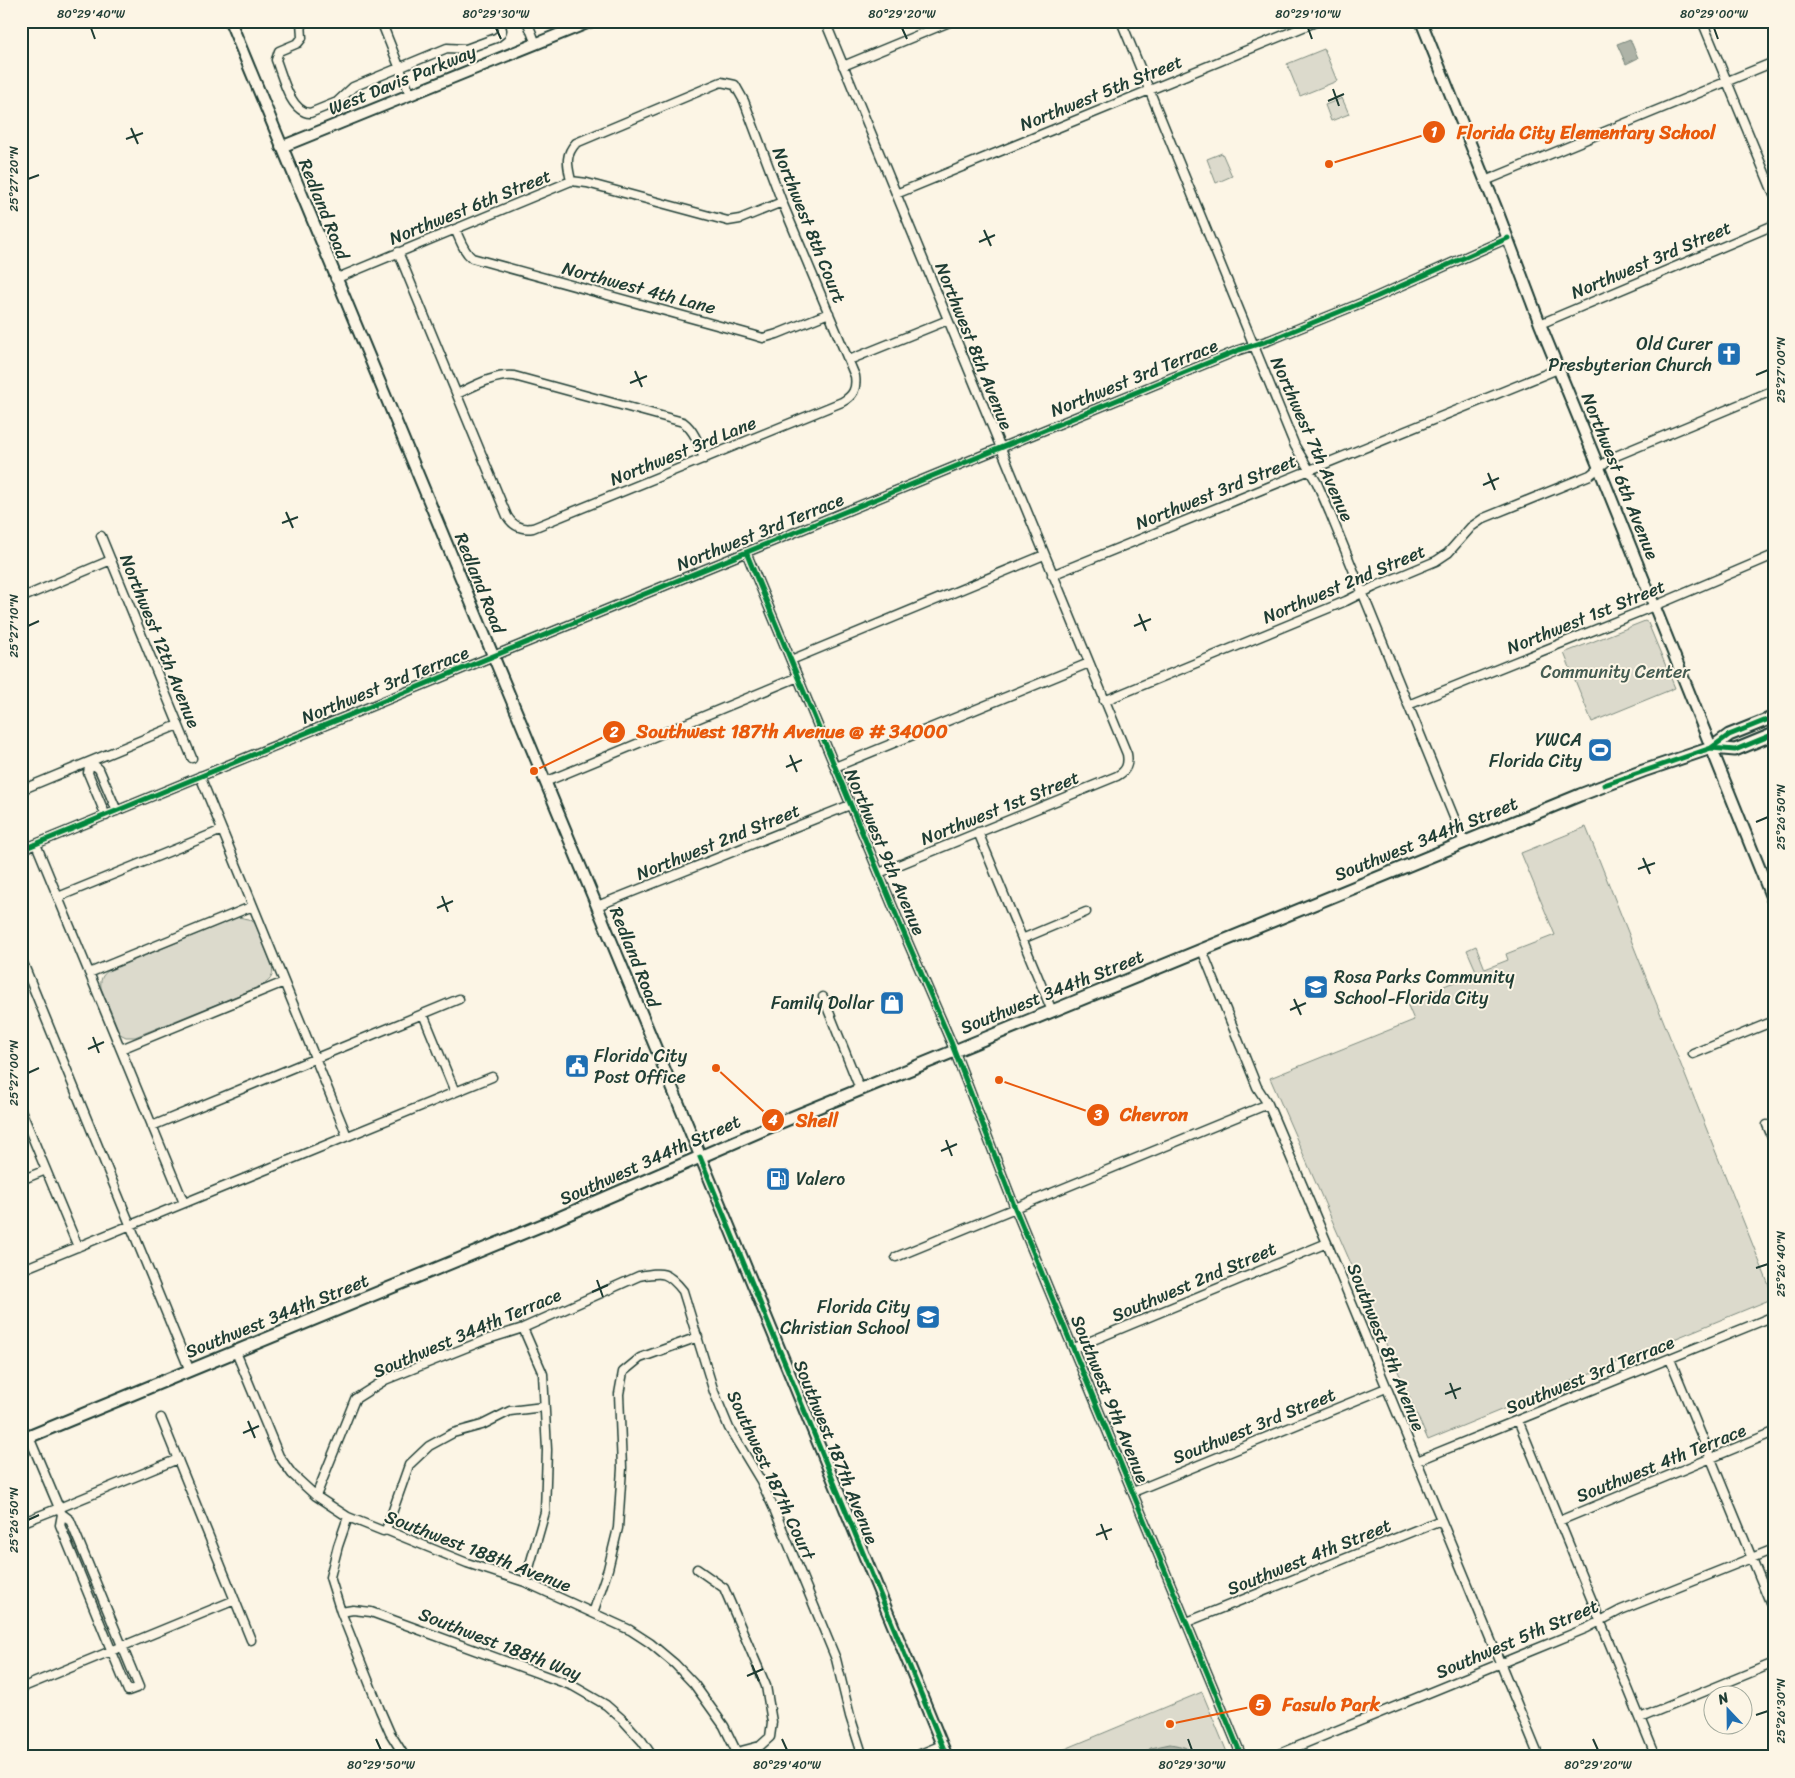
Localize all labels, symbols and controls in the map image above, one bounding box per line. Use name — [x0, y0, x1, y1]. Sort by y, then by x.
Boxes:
text: 80°29'40"W — [57, 3, 126, 25]
text: 80°29'30"W — [462, 3, 530, 25]
text: 80°29'20"W — [868, 3, 936, 25]
text: 80°29'10"W — [1275, 3, 1342, 25]
text: 80°29'00"W — [1680, 3, 1749, 25]
street label: West Davis Parkway — [323, 35, 481, 124]
street label: Northwest 5th Street — [1015, 46, 1188, 140]
callout: Florida City Elementary School — [1421, 115, 1726, 149]
text: Florida City Elementary School — [1456, 116, 1717, 149]
text: 1 — [1431, 119, 1438, 145]
street label: Northwest 8th Court — [763, 142, 855, 308]
text: 25°27'20"N — [3, 146, 25, 212]
street label: Redland Road — [289, 154, 359, 266]
street label: Northwest 6th Street — [384, 160, 556, 254]
street label: Northwest 3rd Street — [1566, 212, 1737, 308]
street label: Northwest 4th Lane — [559, 252, 719, 324]
street label: Northwest 8th Avenue — [926, 257, 1022, 435]
place label: Old Curer Presbyterian Church — [1548, 328, 1714, 381]
street label: Northwest 3rd Terrace — [1045, 330, 1223, 426]
text: 25°27'00"N — [1770, 336, 1792, 403]
church icon: Old Curer Presbyterian Church — [1716, 341, 1742, 367]
street label: Northwest 7th Avenue — [1261, 351, 1363, 527]
street label: Northwest 6th Avenue — [1572, 388, 1668, 565]
street label: Northwest 3rd Lane — [605, 407, 761, 495]
street label: Northwest 3rd Street — [1130, 445, 1302, 539]
street label: Northwest 3rd Terrace — [671, 484, 849, 580]
street label: Redland Road — [445, 528, 515, 640]
street label: Northwest 2nd Street — [1257, 535, 1431, 633]
street label: Northwest 12th Avenue — [110, 549, 210, 733]
street label: Northwest 1st Street — [1502, 570, 1670, 664]
text: 25°27'10"N — [3, 593, 25, 658]
street label: Northwest 3rd Terrace — [296, 637, 474, 733]
park label: Community Center — [1540, 656, 1691, 688]
callout: Southwest 187th Avenue @ # 34000 — [602, 715, 958, 749]
text: Southwest 187th Avenue @ # 34000 — [635, 715, 948, 748]
text: 2 — [609, 719, 619, 745]
place label: YWCA Florida City — [1489, 724, 1583, 777]
sports icon: YWCA Florida City — [1587, 737, 1613, 763]
street label: Northwest 1st Street — [916, 761, 1084, 855]
street label: Northwest 9th Avenue — [835, 764, 935, 941]
text: 25°26'50"N — [1770, 783, 1792, 850]
street label: Southwest 344th Street — [1329, 787, 1523, 891]
street label: Northwest 2nd Street — [631, 794, 805, 890]
street label: Redland Road — [600, 902, 670, 1014]
street label: Southwest 344th Street — [955, 940, 1149, 1044]
place label: Rosa Parks Community School-Florida City — [1334, 961, 1515, 1014]
school or university icon: Rosa Parks Community School-Florida City — [1303, 974, 1329, 1000]
place label: Family Dollar — [771, 987, 876, 1019]
shop icon: Family Dollar — [879, 990, 905, 1016]
text: 25°27'00"N — [3, 1039, 25, 1106]
place label: Florida City Post Office — [594, 1040, 688, 1093]
public building icon: Florida City Post Office — [564, 1053, 590, 1079]
callout: Chevron — [1085, 1098, 1198, 1132]
text: Chevron — [1119, 1098, 1189, 1131]
text: 3 — [1093, 1102, 1103, 1128]
callout: Shell — [761, 1103, 848, 1137]
text: Shell — [795, 1104, 839, 1137]
street label: Southwest 344th Street — [554, 1105, 746, 1214]
text: 4 — [767, 1107, 778, 1133]
place label: Valero — [796, 1163, 845, 1195]
fuel station icon: Valero — [765, 1166, 791, 1192]
text: 25°26'40"N — [1770, 1230, 1792, 1297]
street label: Southwest 2nd Street — [1106, 1233, 1282, 1331]
street label: Southwest 8th Avenue — [1338, 1258, 1434, 1436]
street label: Southwest 344th Street — [180, 1264, 374, 1368]
street label: Southwest 344th Terrace — [368, 1279, 567, 1387]
place label: Florida City Christian School — [780, 1291, 911, 1344]
school or university icon: Florida City Christian School — [915, 1304, 941, 1330]
street label: Southwest 9th Avenue — [1062, 1310, 1159, 1488]
street label: Southwest 3rd Terrace — [1501, 1326, 1680, 1424]
street label: Southwest 187th Avenue — [784, 1355, 888, 1550]
street label: Southwest 3rd Street — [1167, 1379, 1341, 1473]
street label: Southwest 187th Court — [718, 1385, 825, 1566]
street label: Southwest 4th Terrace — [1571, 1414, 1751, 1512]
text: 25°26'50"N — [3, 1486, 25, 1553]
street label: Southwest 188th Avenue — [380, 1501, 576, 1601]
street label: Southwest 4th Street — [1222, 1509, 1396, 1605]
street label: Southwest 5th Street — [1430, 1590, 1604, 1688]
street label: Southwest 188th Way — [414, 1598, 587, 1690]
text: 25°26'30"N — [1770, 1678, 1792, 1744]
text: N — [1713, 1685, 1733, 1712]
north arrow — [1702, 1686, 1752, 1736]
callout: Fasulo Park — [1248, 1688, 1390, 1722]
text: Fasulo Park — [1281, 1688, 1381, 1721]
text: 5 — [1255, 1692, 1265, 1718]
text: 80°29'50"W — [347, 1754, 416, 1776]
text: 80°29'40"W — [753, 1754, 822, 1776]
text: 80°29'30"W — [1158, 1754, 1226, 1776]
text: 80°29'20"W — [1564, 1754, 1632, 1776]

